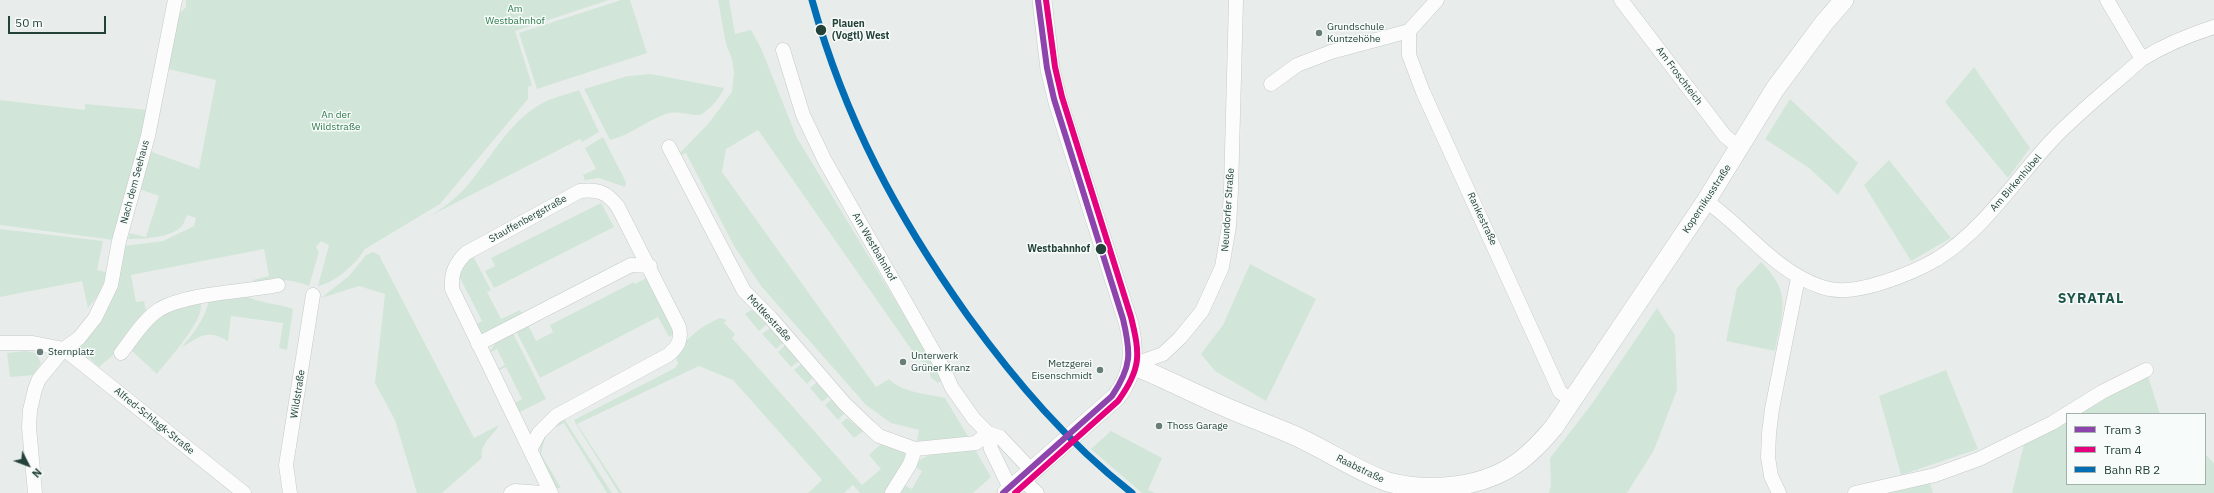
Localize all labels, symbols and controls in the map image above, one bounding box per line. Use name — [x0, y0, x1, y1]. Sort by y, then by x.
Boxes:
park label: Am Westbahnhof — [485, 3, 545, 26]
scale bar — [10, 8, 108, 34]
text: 50 m — [15, 15, 43, 30]
place label: Plauen (Vogtl) West — [832, 18, 889, 42]
place label: Grundschule Kuntzehöhe — [1327, 21, 1384, 44]
marker: Plauen (Vogtl) West — [814, 23, 828, 37]
marker: Grundschule Kuntzehöhe — [1314, 28, 1324, 38]
street label: Am Froschteich — [1653, 44, 1705, 108]
park label: An der Wildstraße — [311, 109, 361, 132]
street label: Nach dem Seehaus — [118, 139, 152, 225]
street label: Am Birkenhübel — [1988, 152, 2044, 214]
street label: Kopernikusstraße — [1680, 162, 1734, 236]
street label: Neundorfer Straße — [1219, 168, 1237, 252]
street label: Rankestraße — [1465, 191, 1499, 247]
street label: Stauffenbergstraße — [487, 193, 569, 245]
street label: Am Westbahnhof — [850, 211, 898, 283]
marker: Westbahnhof — [1094, 242, 1108, 256]
place label: Westbahnhof — [1027, 243, 1090, 255]
district label: SYRATAL — [2058, 291, 2124, 307]
street label: Moltkestraße — [744, 292, 794, 344]
place label: Sternplatz — [48, 346, 94, 358]
marker: Sternplatz — [35, 347, 45, 357]
place label: Unterwerk Grüner Kranz — [911, 350, 970, 374]
marker: Unterwerk Grüner Kranz — [898, 357, 908, 367]
place label: Metzgerei Eisenschmidt — [1032, 358, 1092, 382]
marker: Metzgerei Eisenschmidt — [1095, 365, 1105, 375]
street label: Wildstraße — [288, 369, 308, 419]
street label: Alfred-Schlagk-Straße — [111, 385, 197, 457]
legend — [2066, 413, 2206, 485]
place label: Thoss Garage — [1167, 420, 1228, 432]
marker: Thoss Garage — [1154, 421, 1164, 431]
text: Tram 3 — [2104, 422, 2142, 437]
text: Tram 4 — [2104, 442, 2142, 457]
north arrow — [8, 445, 48, 485]
street label: Raabstraße — [1334, 452, 1386, 486]
text: Bahn RB 2 — [2104, 462, 2160, 477]
text: N — [29, 465, 45, 481]

